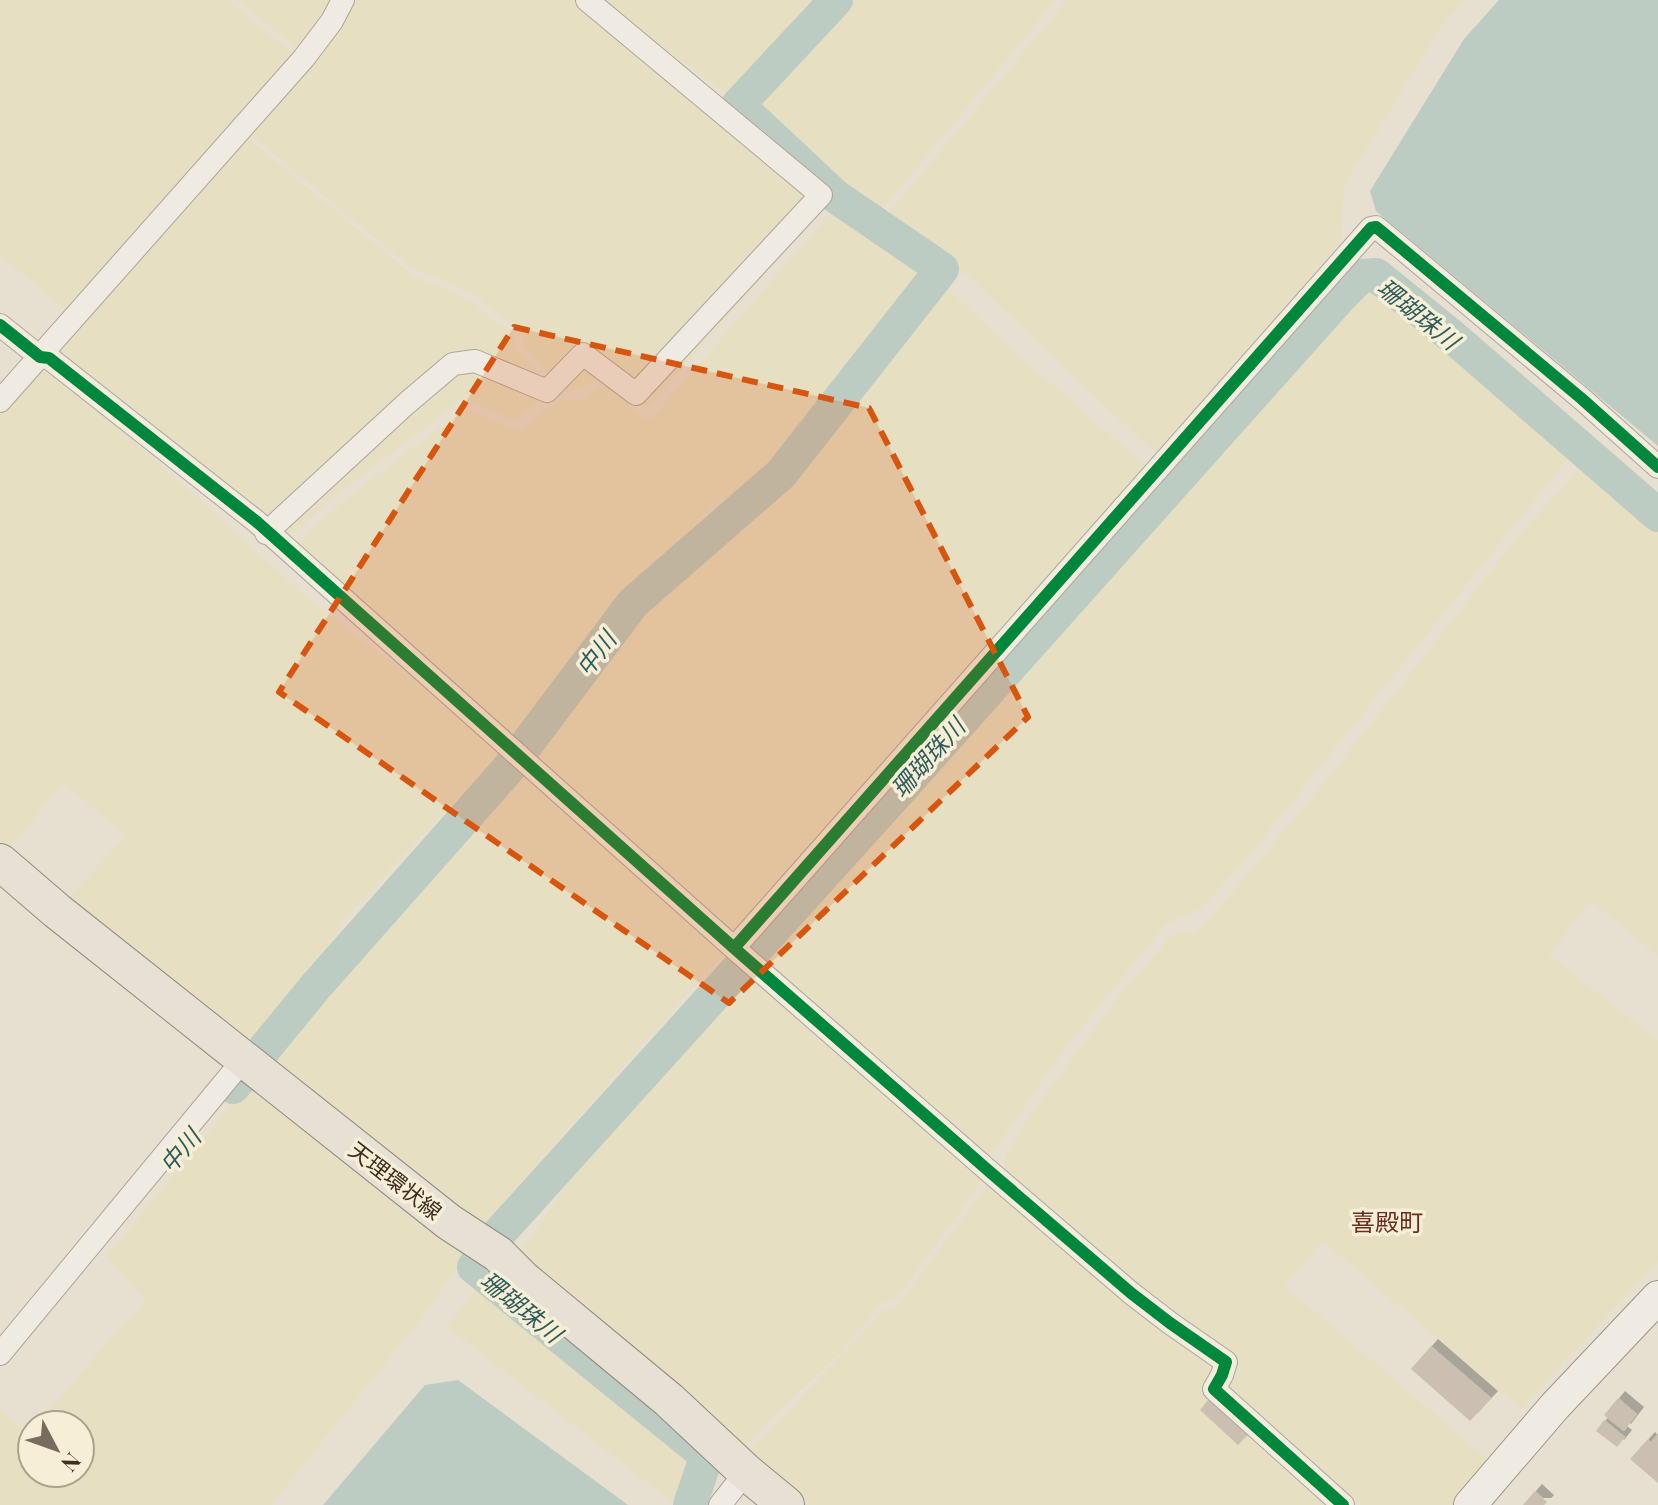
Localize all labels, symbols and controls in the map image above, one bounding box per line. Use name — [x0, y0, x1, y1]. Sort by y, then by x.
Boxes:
water label: 珊瑚珠川 — [1372, 270, 1469, 358]
water label: 中川 — [568, 622, 624, 682]
water label: 珊瑚珠川 — [883, 708, 973, 803]
water label: 中川 — [151, 1119, 209, 1179]
street label: 天理環状線 — [343, 1134, 449, 1226]
district label: 喜殿町 — [1351, 1205, 1423, 1237]
water label: 珊瑚珠川 — [475, 1263, 572, 1351]
north arrow — [16, 1409, 96, 1489]
text: N — [55, 1447, 88, 1479]

